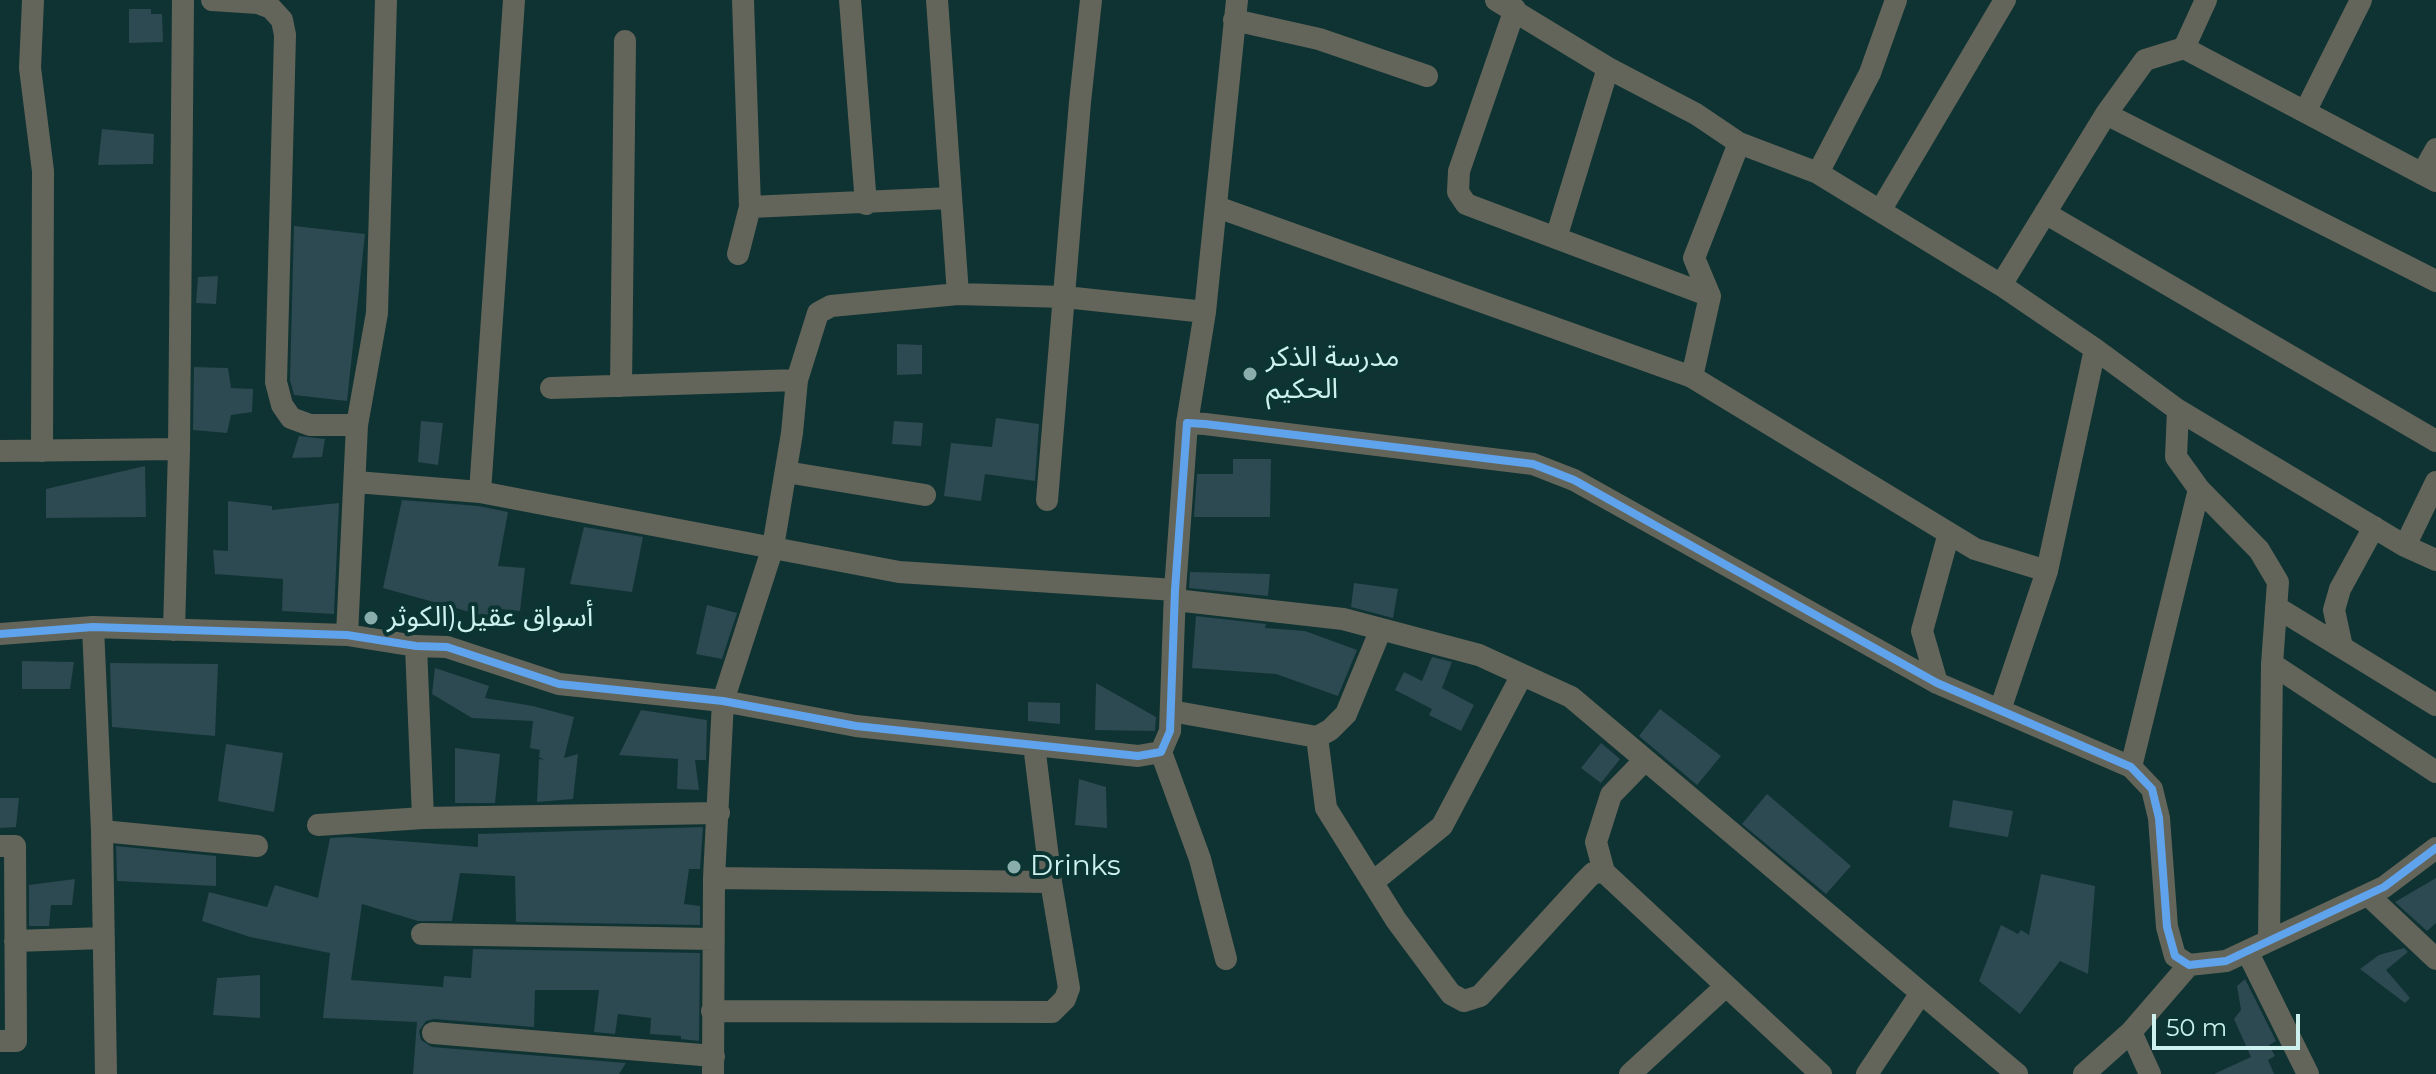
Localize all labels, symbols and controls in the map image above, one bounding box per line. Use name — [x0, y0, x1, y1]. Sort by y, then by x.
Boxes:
place label: مدرسة الذكر الحكيم — [1266, 341, 1399, 407]
marker: مدرسة الذكر الحكيم — [1241, 365, 1259, 383]
place label: أسواق عقيل(الكوثر — [387, 601, 593, 635]
marker: أسواق عقيل(الكوثر — [362, 609, 380, 627]
place label: Drinks — [1030, 850, 1121, 884]
marker: Drinks — [1005, 858, 1023, 876]
scale bar — [2156, 998, 2304, 1048]
text: 50 m — [2166, 1013, 2227, 1042]

